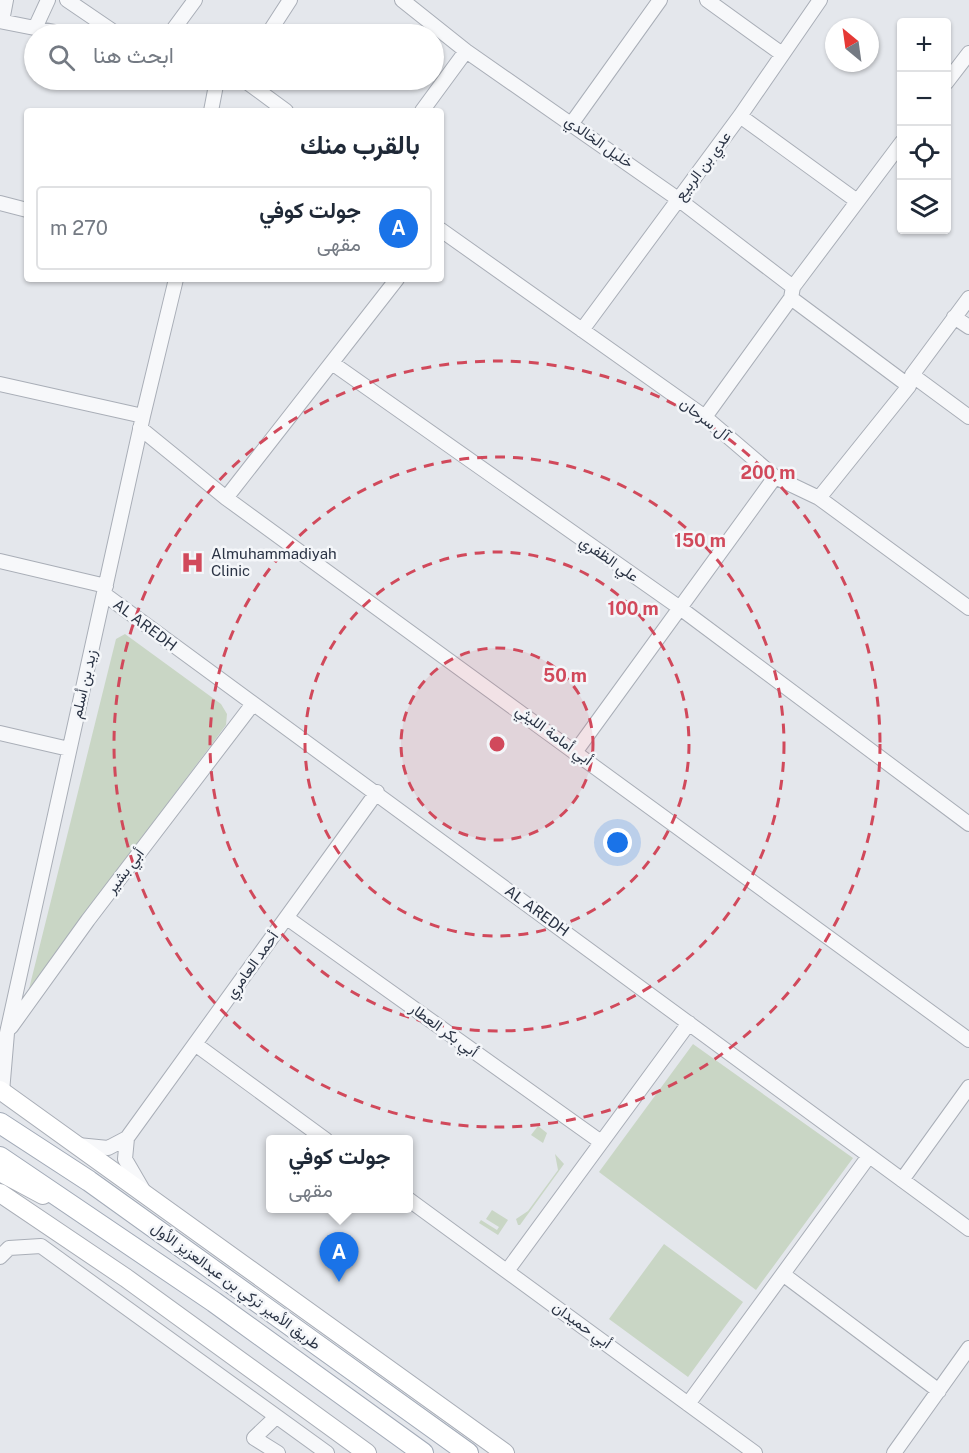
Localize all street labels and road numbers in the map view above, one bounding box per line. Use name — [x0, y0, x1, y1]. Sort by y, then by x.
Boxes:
street label: خليل الخالدي — [559, 112, 637, 175]
street label: عدي بن الربيع — [671, 128, 738, 207]
street label: آل سرحان — [676, 394, 735, 445]
street label: علي الظفري — [574, 532, 642, 589]
street label: AL AREDH — [110, 595, 180, 654]
street label: زيد بن أسلم — [67, 648, 102, 720]
street label: أبي أمامة الليثي — [510, 701, 596, 772]
street label: أبي بشير — [102, 845, 151, 900]
street label: AL AREDH — [502, 882, 573, 940]
street label: أحمد العامري — [222, 928, 286, 1004]
street label: أبي بكر العطار — [403, 999, 482, 1064]
street label: طريق الأمير تركي بن عبدالعزيز الأول — [145, 1219, 324, 1357]
street label: أبي حميدان — [547, 1298, 615, 1356]

